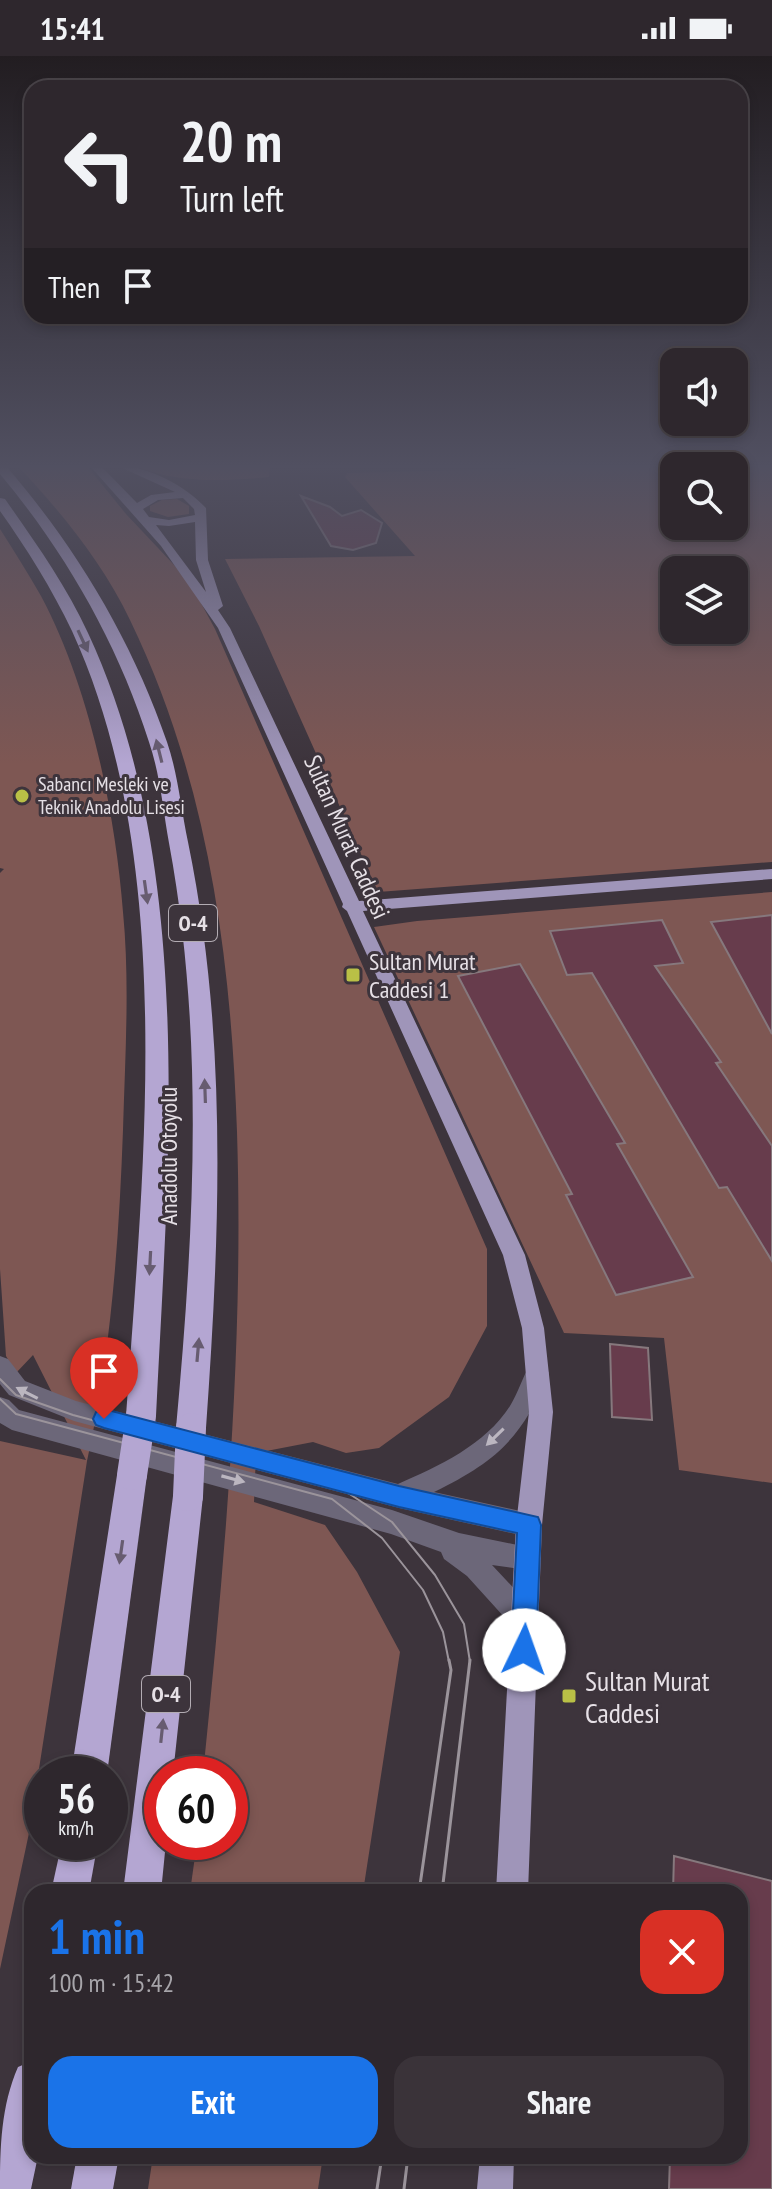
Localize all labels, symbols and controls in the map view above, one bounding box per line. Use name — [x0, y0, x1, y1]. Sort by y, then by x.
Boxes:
text: 15:41 — [40, 9, 105, 48]
text: 20 m — [180, 105, 282, 177]
icon: left — [48, 112, 152, 216]
text: Turn left — [180, 175, 284, 222]
icon: arrive — [116, 264, 160, 308]
text: Then — [48, 267, 100, 306]
map controls — [660, 348, 748, 644]
button: sound — [660, 348, 748, 436]
button: search — [660, 452, 748, 540]
button: layers — [660, 556, 748, 644]
one-way arrow — [76, 629, 90, 652]
one-way arrow — [153, 738, 165, 763]
street label: Sultan Murat Caddesi — [297, 750, 397, 924]
place label: Sabancı Mesleki ve Teknik Anadolu Lisesi — [38, 771, 185, 820]
marker: Sabancı Mesleki ve Teknik Anadolu Lisesi — [13, 787, 31, 805]
one-way arrow — [140, 880, 153, 905]
road number: O-4 — [169, 905, 217, 941]
place label: Sultan Murat Caddesi 1 — [369, 946, 476, 1005]
marker: Sultan Murat Caddesi 1 — [344, 966, 362, 984]
one-way arrow — [198, 1078, 211, 1103]
street label: Anadolu Otoyolu — [153, 1087, 184, 1225]
one-way arrow — [143, 1251, 156, 1276]
pin — [70, 1337, 138, 1419]
one-way arrow — [192, 1338, 205, 1363]
icon: arrive — [82, 1349, 126, 1393]
one-way arrow — [16, 1386, 39, 1400]
one-way arrow — [486, 1428, 505, 1446]
one-way arrow — [221, 1474, 246, 1486]
one-way arrow — [114, 1540, 127, 1565]
position arrow — [482, 1608, 566, 1692]
place label: Sultan Murat Caddesi — [585, 1662, 710, 1731]
road number: O-4 — [142, 1676, 190, 1712]
marker: Sultan Murat Caddesi — [560, 1687, 578, 1705]
one-way arrow — [156, 1718, 169, 1743]
speed limit sign: 60 — [144, 1756, 248, 1860]
text: 56 — [57, 1772, 95, 1824]
text: km/h — [58, 1815, 94, 1841]
text: 1 min — [48, 1905, 145, 1967]
button: close — [640, 1910, 724, 1994]
text: 100 m · 15:42 — [48, 1966, 174, 1999]
button: Exit — [48, 2056, 378, 2148]
button: Share — [394, 2056, 724, 2148]

